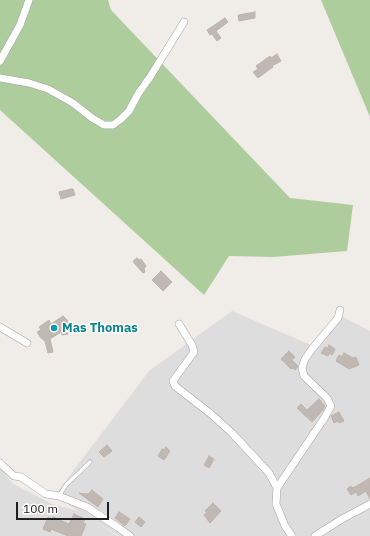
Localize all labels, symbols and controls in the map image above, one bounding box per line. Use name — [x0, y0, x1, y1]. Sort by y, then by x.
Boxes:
place label: Mas Thomas — [62, 320, 138, 336]
marker: Mas Thomas — [49, 323, 59, 333]
scale bar — [18, 494, 111, 520]
text: 100 m — [23, 501, 58, 516]

